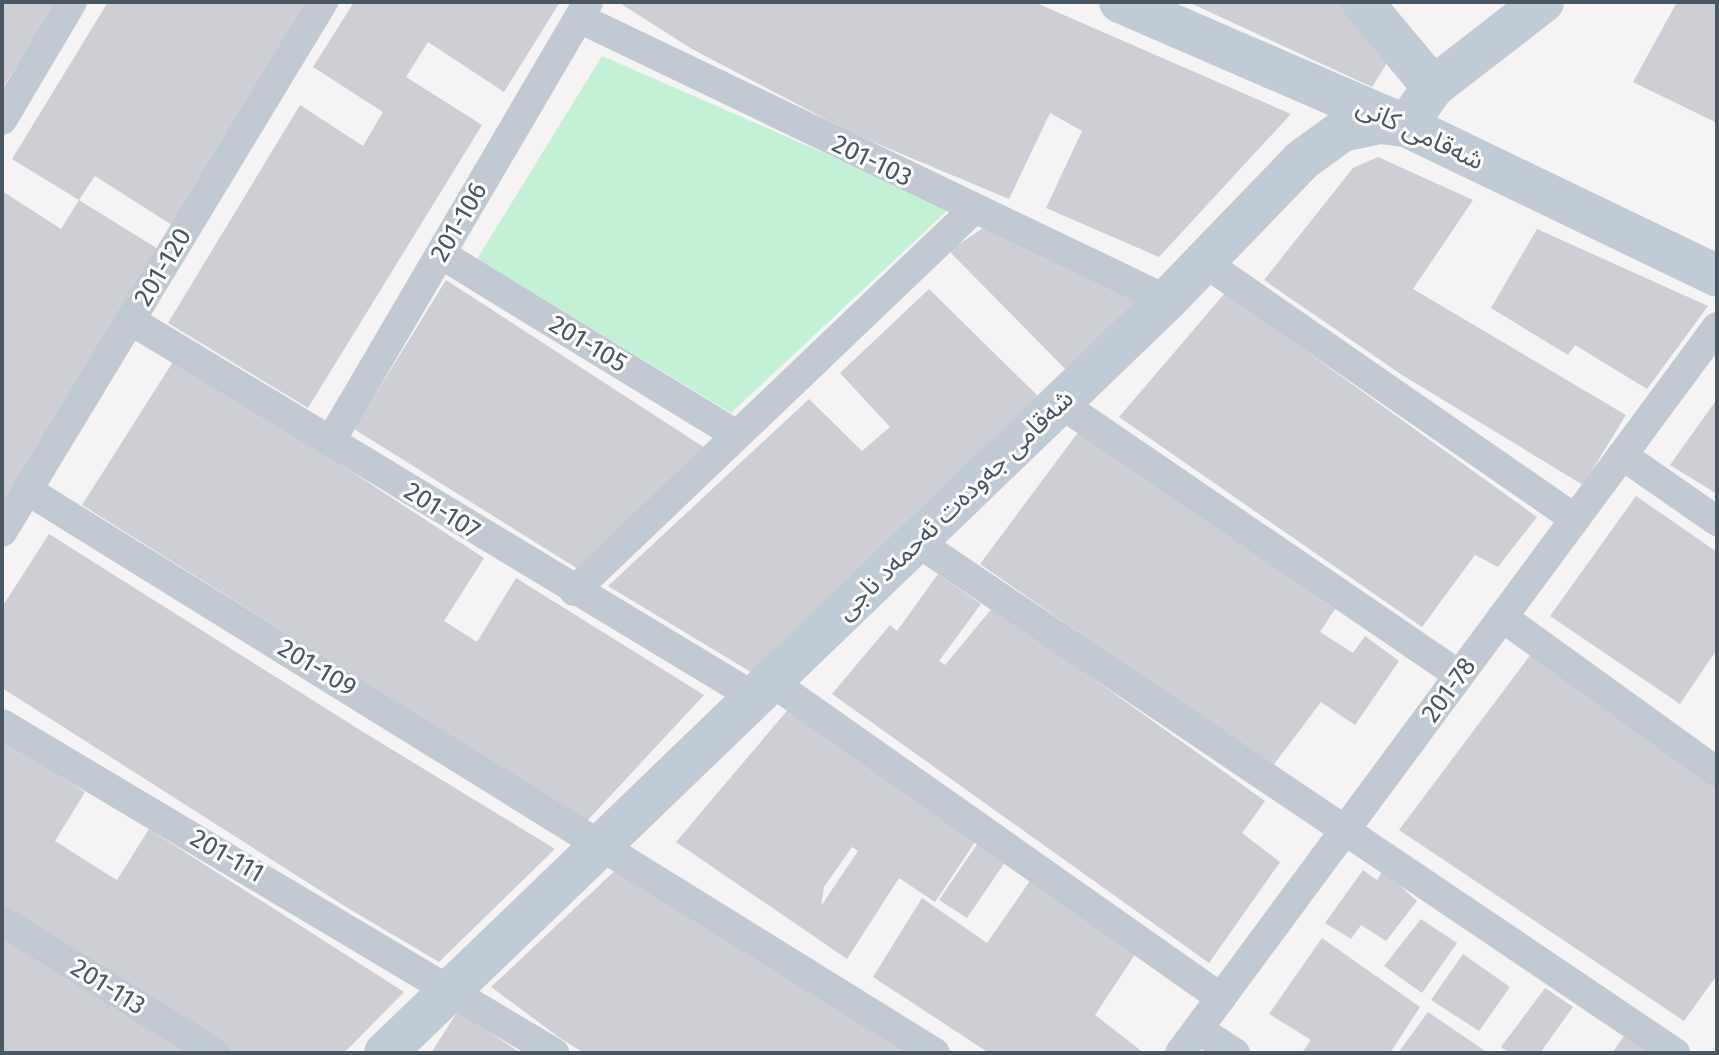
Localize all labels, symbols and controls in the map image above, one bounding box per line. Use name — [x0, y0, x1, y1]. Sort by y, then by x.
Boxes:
street label: شەقامی کانی — [1352, 91, 1488, 177]
street label: 201-103 — [827, 128, 917, 194]
street label: 201-106 — [424, 177, 494, 267]
street label: 201-120 — [128, 222, 198, 312]
street label: 201-105 — [543, 309, 633, 379]
street label: شەقامی جەودەت ئەحمەد ناجی — [830, 383, 1080, 627]
street label: 201-107 — [398, 476, 486, 546]
street label: 201-109 — [272, 633, 362, 703]
street label: 201-78 — [1415, 652, 1483, 728]
street label: 201-111 — [185, 823, 269, 889]
street label: 201-113 — [65, 952, 151, 1022]

